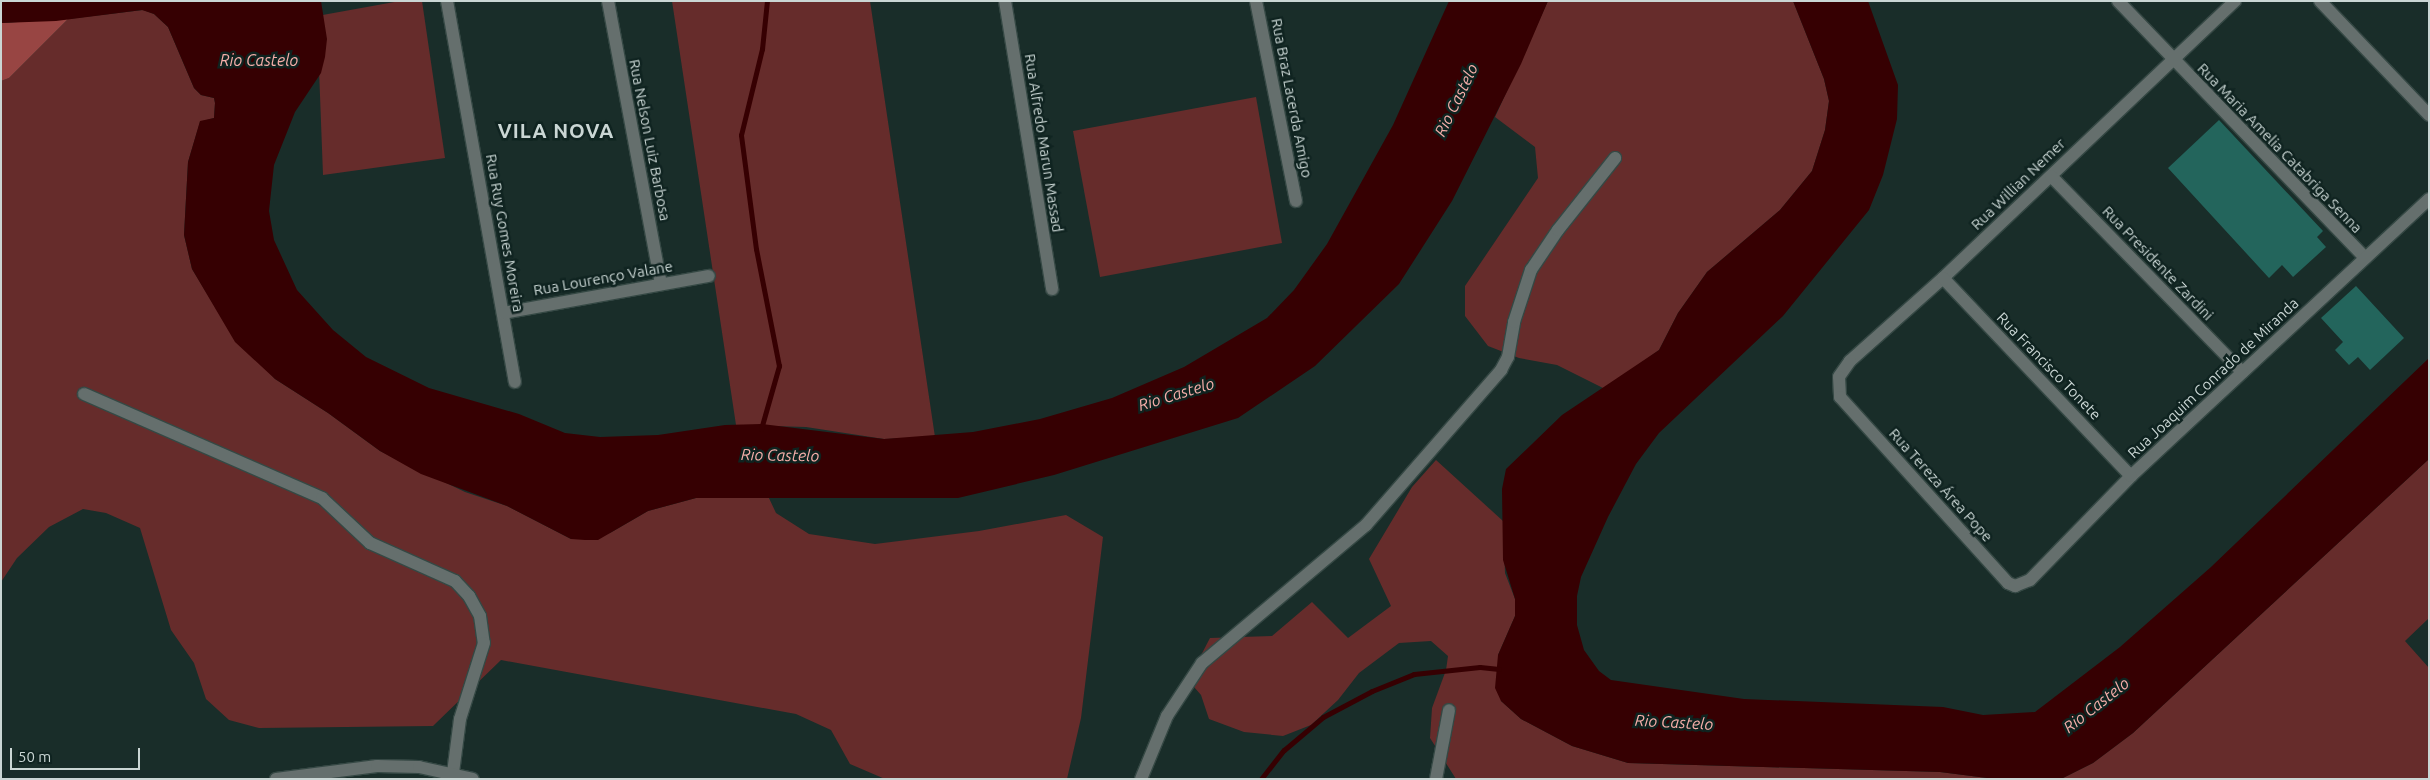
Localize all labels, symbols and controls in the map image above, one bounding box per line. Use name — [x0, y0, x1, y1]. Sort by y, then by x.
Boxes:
street label: Rua Braz Lacerda Amigo — [1268, 17, 1316, 179]
water label: Rio Castelo — [220, 50, 298, 70]
street label: Rua Alfredo Marun Massad — [1021, 52, 1067, 234]
street label: Rua Nelson Luiz Barbosa — [626, 58, 674, 222]
street label: Rua Maria Amelia Catabriga Senna — [2194, 59, 2366, 237]
water label: Rio Castelo — [1430, 61, 1482, 139]
district label: VILA NOVA — [497, 118, 615, 142]
street label: Rua Willian Nemer — [1967, 134, 2069, 234]
street label: Rua Ruy Gomes Moreira — [482, 153, 528, 313]
street label: Rua Presidente Zardini — [2099, 202, 2217, 324]
street label: Rua Lourenço Valane — [532, 257, 674, 299]
street label: Rua Joaquim Conrado de Miranda — [2124, 294, 2302, 462]
street label: Rua Francisco Tonete — [1993, 309, 2105, 423]
water label: Rio Castelo — [1136, 373, 1216, 415]
street label: Rua Tereza Área Pope — [1885, 425, 1997, 545]
water label: Rio Castelo — [741, 445, 819, 465]
water label: Rio Castelo — [2059, 673, 2133, 737]
water label: Rio Castelo — [1634, 710, 1714, 734]
scale bar — [12, 738, 142, 770]
text: 50 m — [18, 748, 51, 765]

